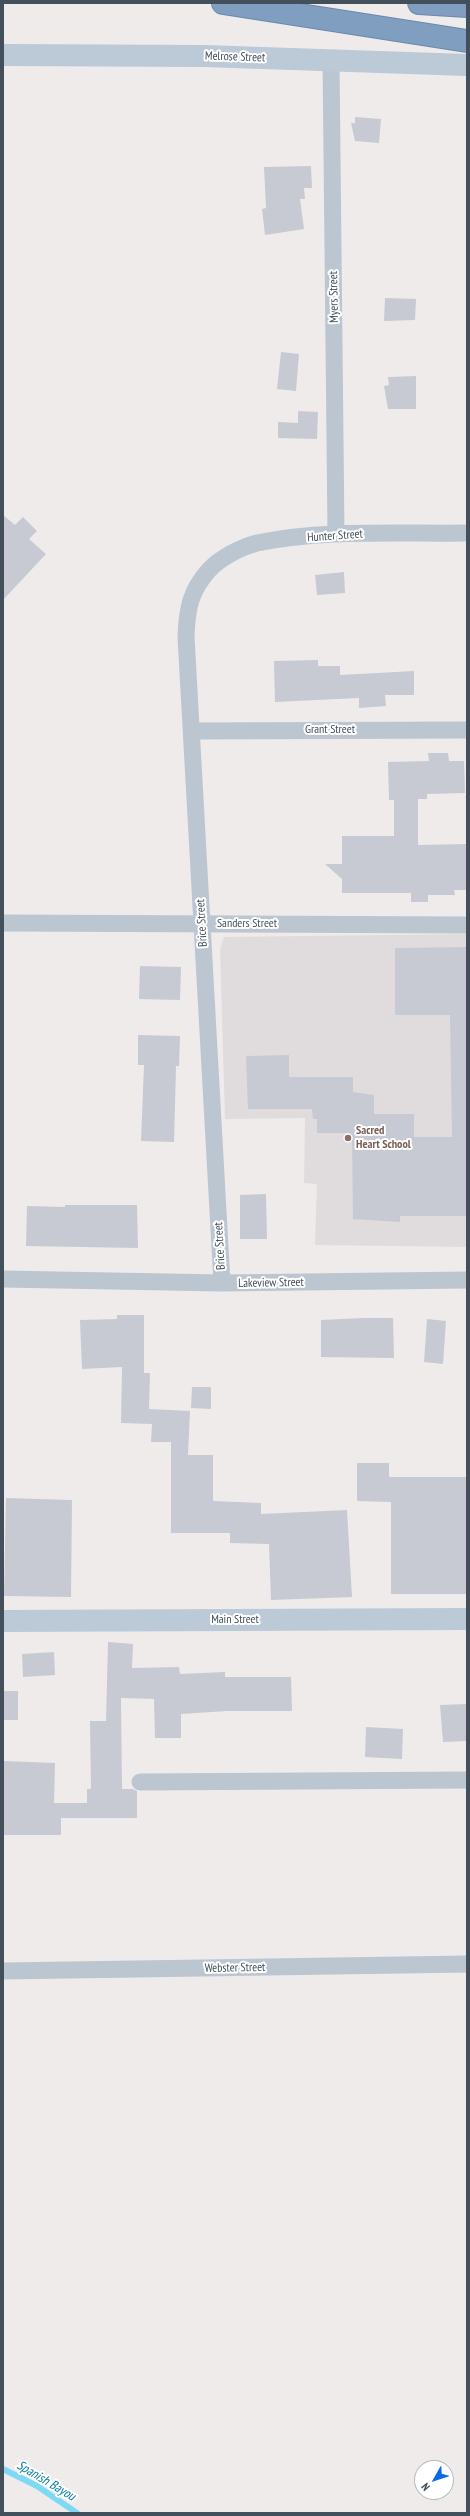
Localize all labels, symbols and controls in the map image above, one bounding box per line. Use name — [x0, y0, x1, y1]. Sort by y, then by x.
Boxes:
street label: Melrose Street — [205, 49, 265, 65]
street label: Myers Street — [326, 271, 342, 323]
street label: Hunter Street — [307, 527, 363, 545]
street label: Grant Street — [305, 723, 355, 737]
street label: Brice Street — [194, 899, 210, 947]
street label: Sanders Street — [217, 917, 277, 931]
place label: Sacred Heart School — [356, 1124, 411, 1152]
marker: Sacred Heart School — [343, 1133, 353, 1143]
street label: Brice Street — [212, 1222, 228, 1270]
street label: Lakeview Street — [238, 1275, 304, 1291]
street label: Main Street — [211, 1613, 259, 1627]
street label: Webster Street — [205, 1960, 265, 1976]
water label: Spanish Bayou — [14, 2458, 78, 2504]
north arrow — [414, 2460, 454, 2500]
text: N — [418, 2480, 433, 2494]

